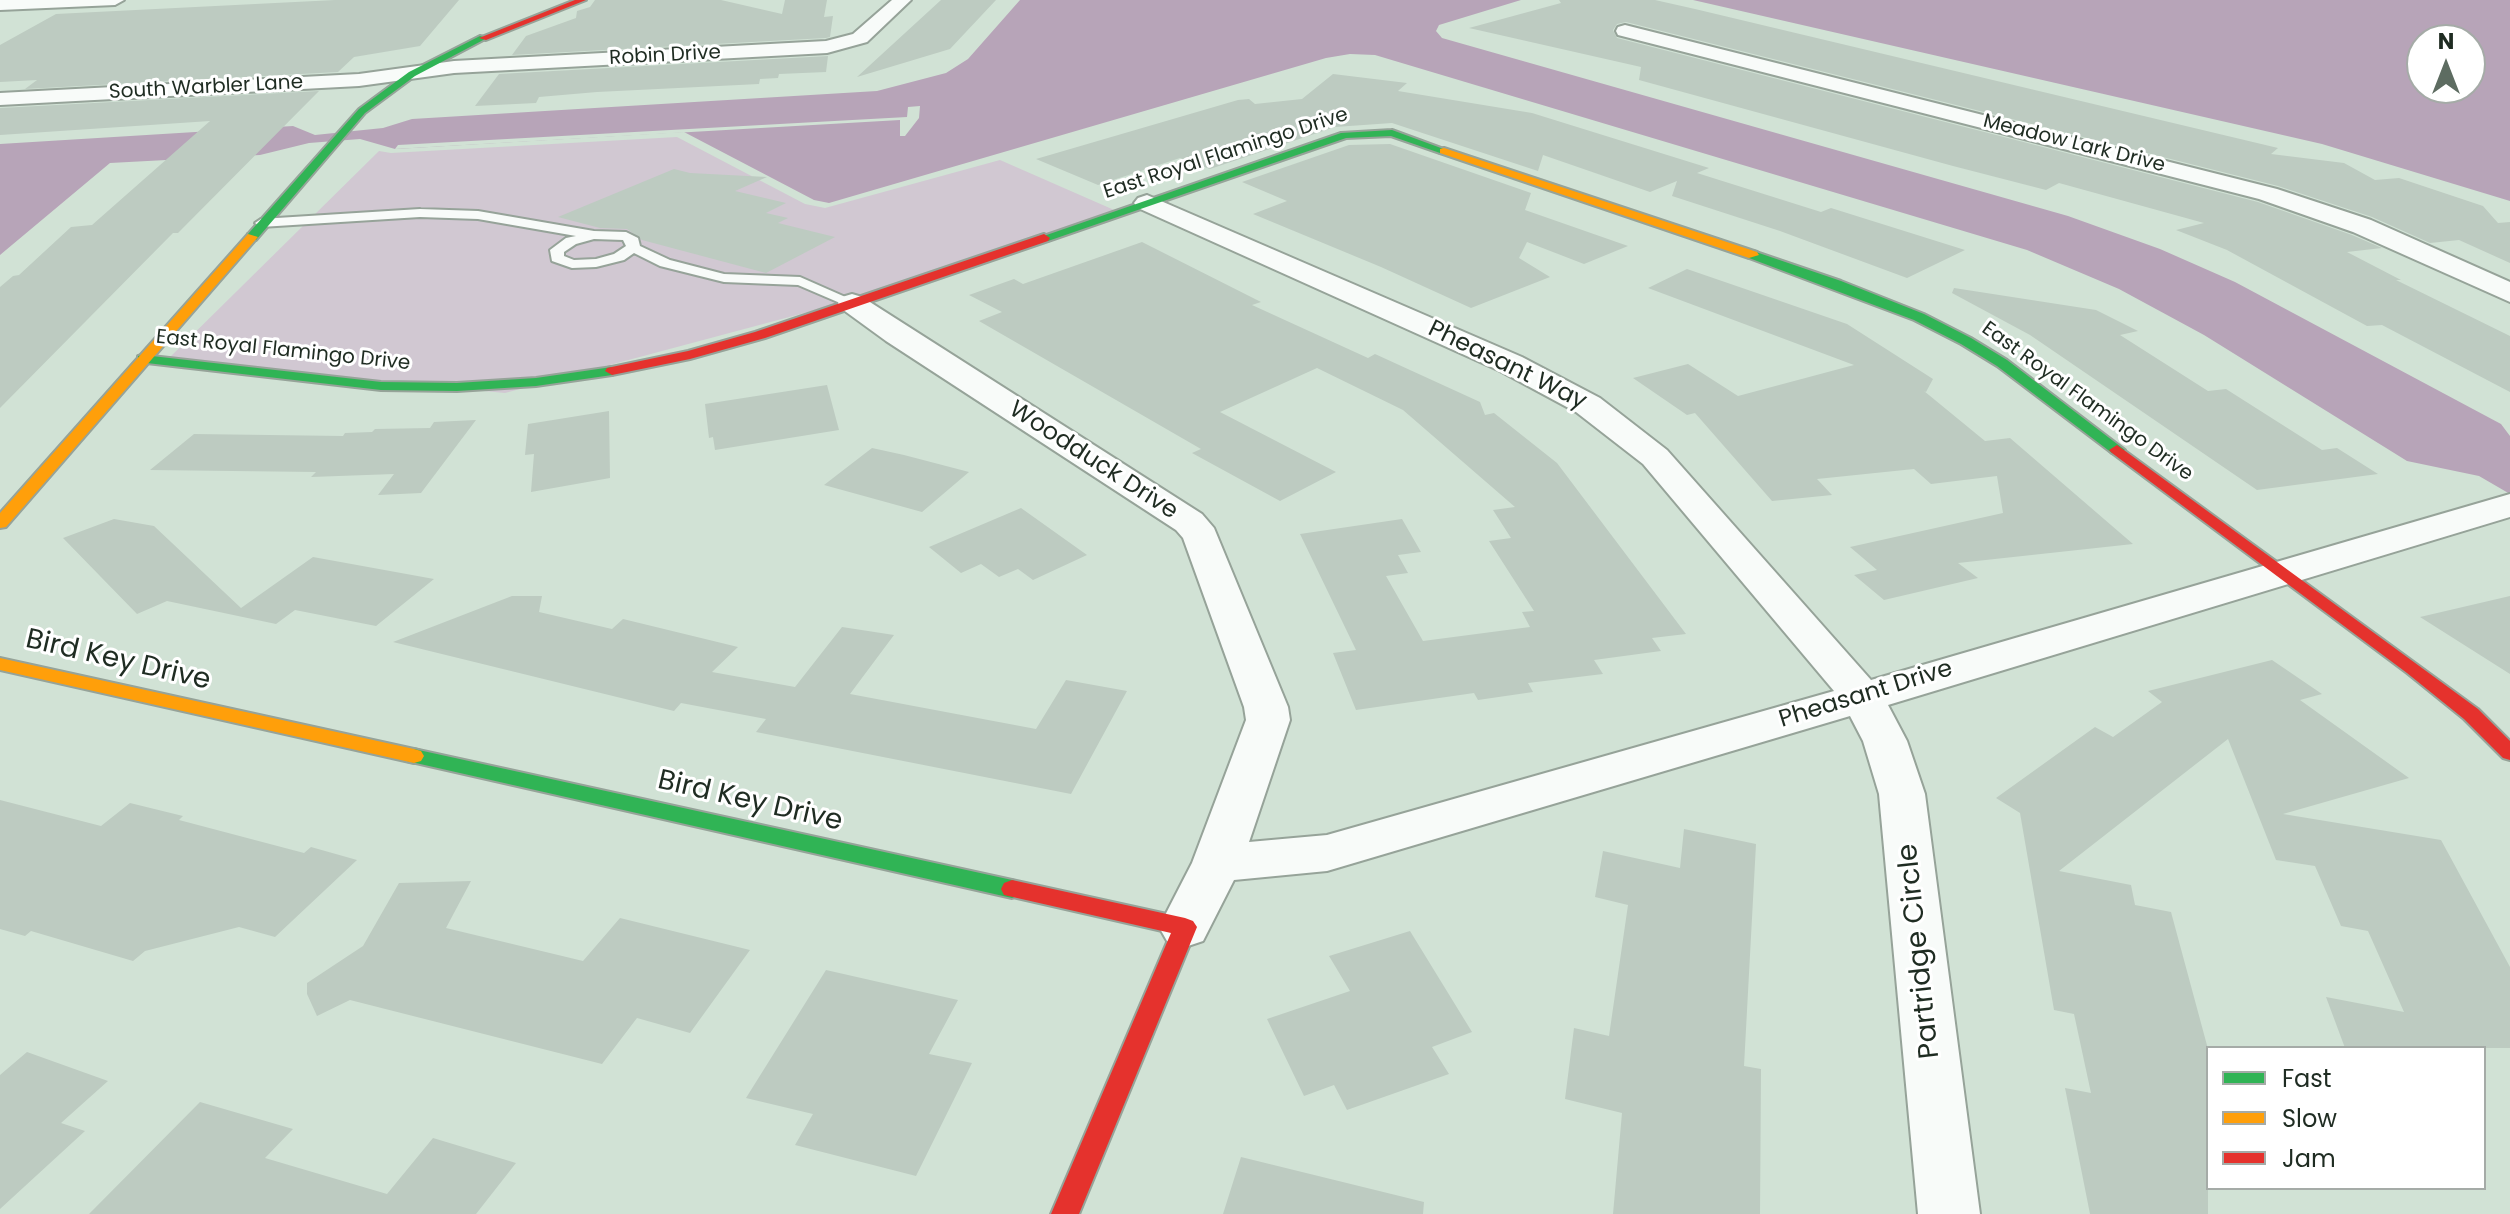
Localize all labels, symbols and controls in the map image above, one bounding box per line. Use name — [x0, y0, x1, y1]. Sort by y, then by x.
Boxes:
north arrow — [2406, 24, 2486, 104]
text: N — [2438, 26, 2454, 57]
street label: Robin Drive — [609, 41, 721, 71]
street label: South Warbler Lane — [108, 71, 304, 105]
street label: East Royal Flamingo Drive — [1101, 103, 1351, 205]
street label: Meadow Lark Drive — [1981, 110, 2167, 178]
street label: Pheasant Way — [1423, 315, 1591, 417]
street label: East Royal Flamingo Drive — [1977, 317, 2197, 487]
street label: East Royal Flamingo Drive — [155, 326, 411, 376]
street label: Woodduck Drive — [1003, 396, 1183, 526]
street label: Bird Key Drive — [22, 623, 214, 699]
street label: Pheasant Drive — [1776, 655, 1956, 735]
street label: Bird Key Drive — [654, 764, 846, 840]
street label: Partridge Circle — [1892, 842, 1948, 1060]
legend — [2206, 1046, 2486, 1190]
text: Fast — [2282, 1062, 2332, 1095]
text: Slow — [2282, 1102, 2337, 1135]
text: Jam — [2282, 1142, 2336, 1175]

